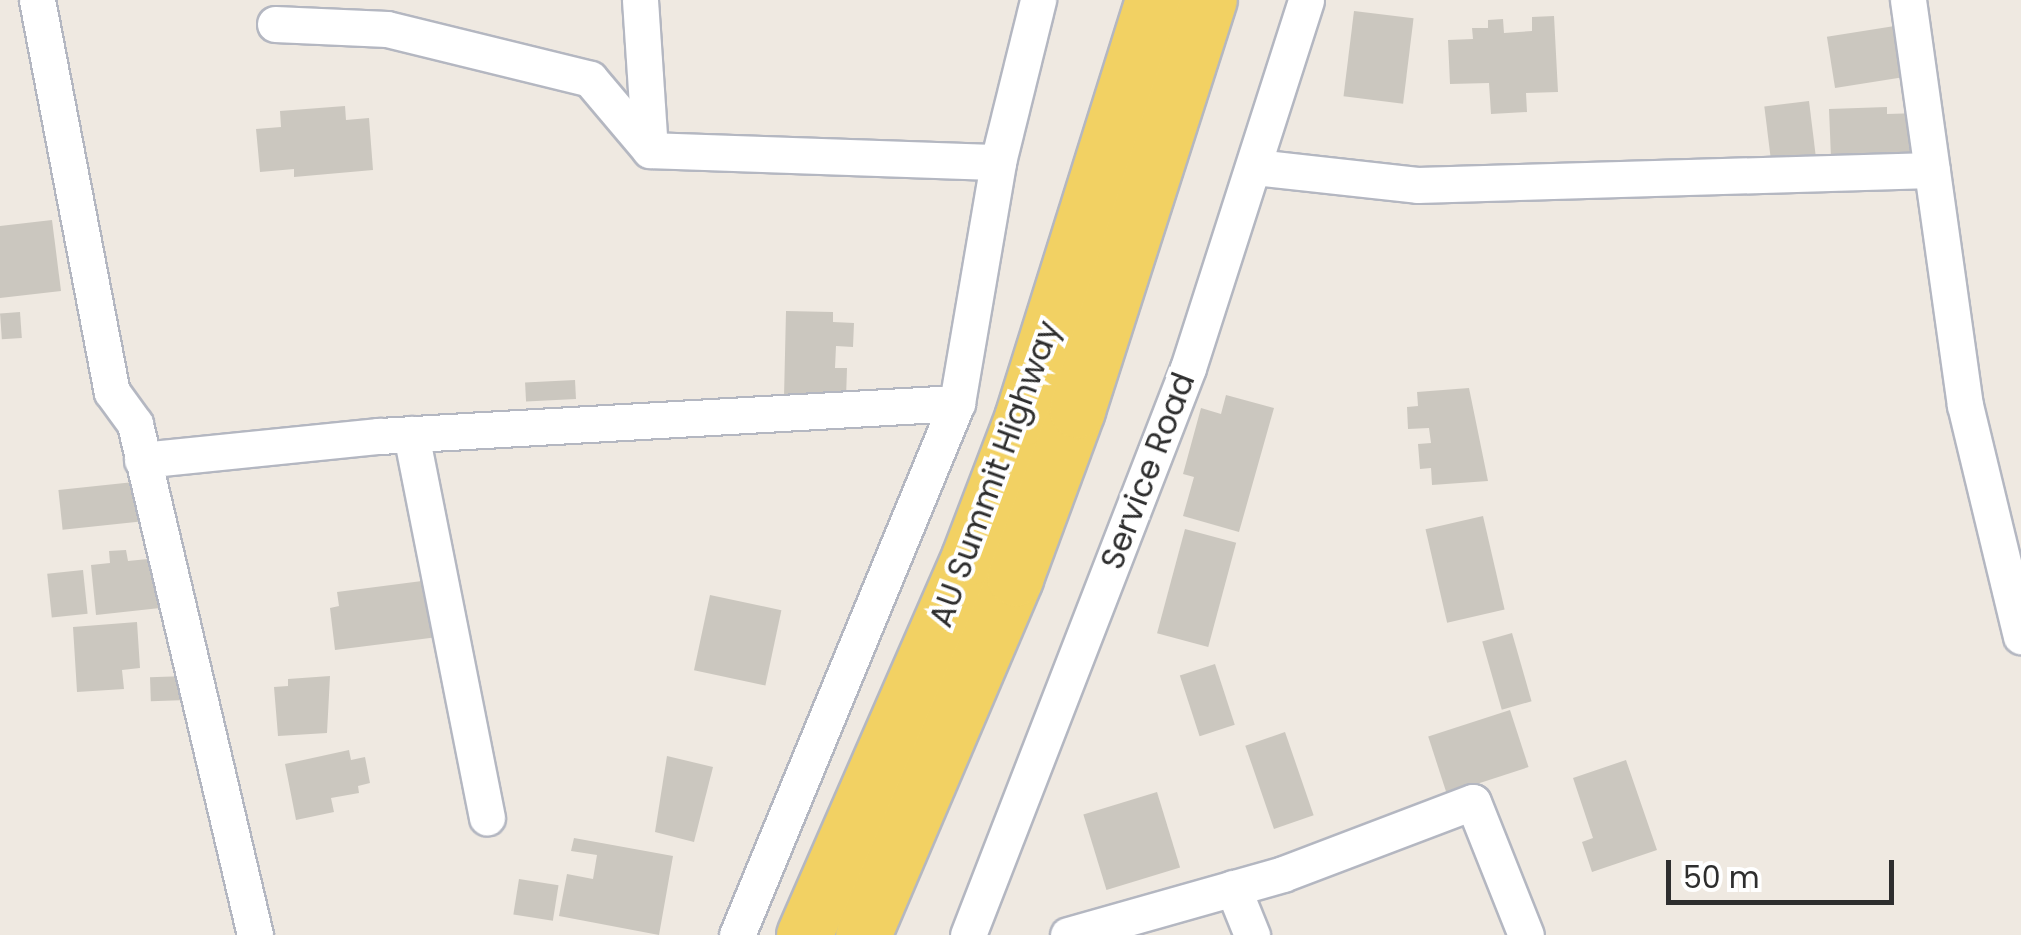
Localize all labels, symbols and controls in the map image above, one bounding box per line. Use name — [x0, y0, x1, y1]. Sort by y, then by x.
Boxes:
street label: AU Summit Highway — [922, 316, 1068, 632]
street label: Service Road — [1093, 367, 1203, 575]
scale bar — [1671, 840, 1898, 902]
text: 50 m — [1683, 856, 1760, 899]

